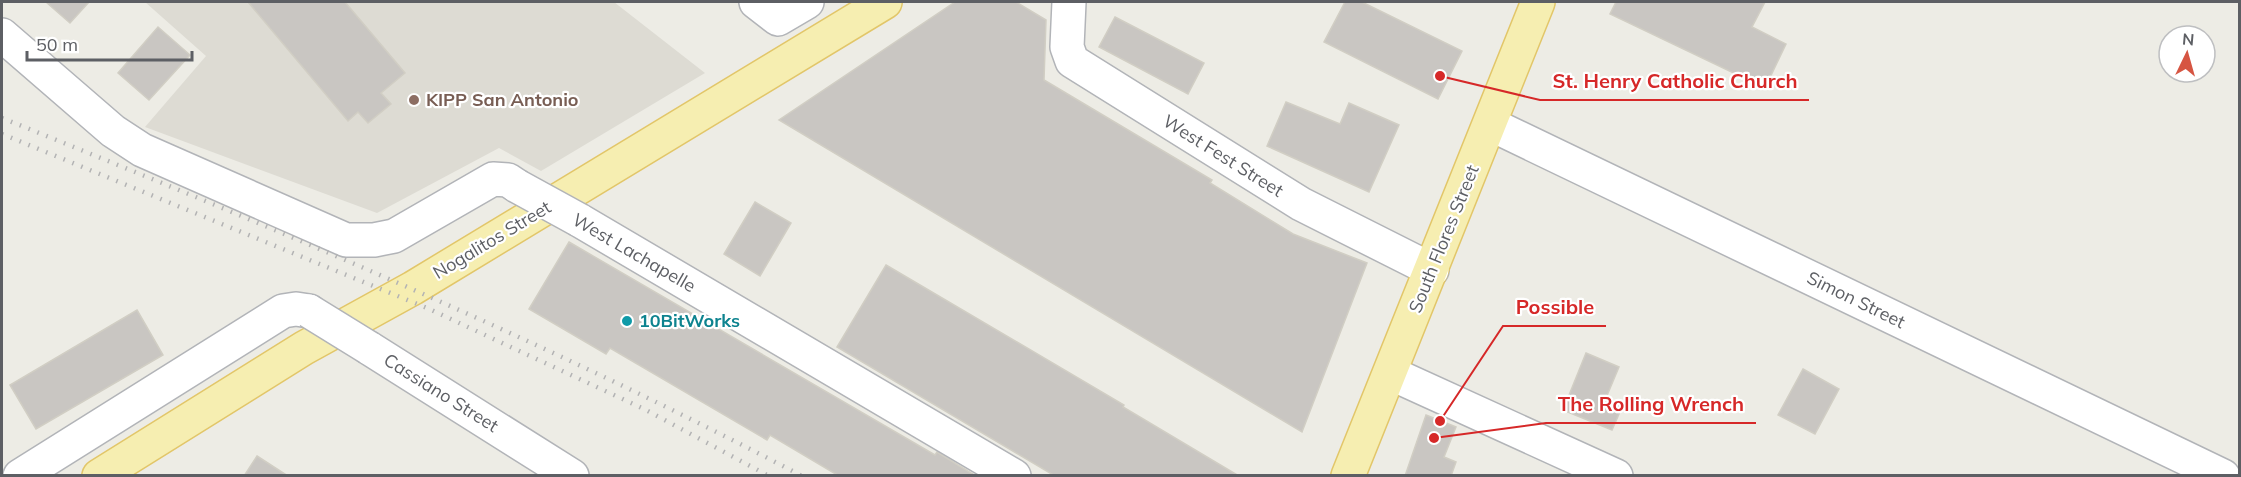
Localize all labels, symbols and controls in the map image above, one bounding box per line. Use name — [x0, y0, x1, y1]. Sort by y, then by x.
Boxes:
scale bar — [27, 24, 192, 62]
north arrow — [2157, 24, 2217, 84]
text: N — [2181, 29, 2195, 50]
text: 50 m — [36, 33, 78, 56]
callout: St. Henry Catholic Church — [1540, 62, 1809, 100]
text: St. Henry Catholic Church — [1552, 68, 1798, 93]
place label: KIPP San Antonio — [426, 88, 579, 111]
marker: KIPP San Antonio — [407, 93, 421, 107]
street label: West Fest Street — [1159, 109, 1288, 202]
street label: South Flores Street — [1403, 161, 1484, 316]
street label: Nogalitos Street — [428, 195, 555, 284]
street label: West Lachapelle — [569, 208, 700, 297]
street label: Simon Street — [1803, 266, 1909, 333]
callout: Possible — [1503, 288, 1606, 326]
text: Possible — [1516, 294, 1594, 319]
place label: 10BitWorks — [639, 309, 740, 332]
marker: 10BitWorks — [620, 314, 634, 328]
street label: Cassiano Street — [380, 348, 503, 437]
callout: The Rolling Wrench — [1546, 385, 1756, 423]
text: The Rolling Wrench — [1558, 391, 1744, 416]

